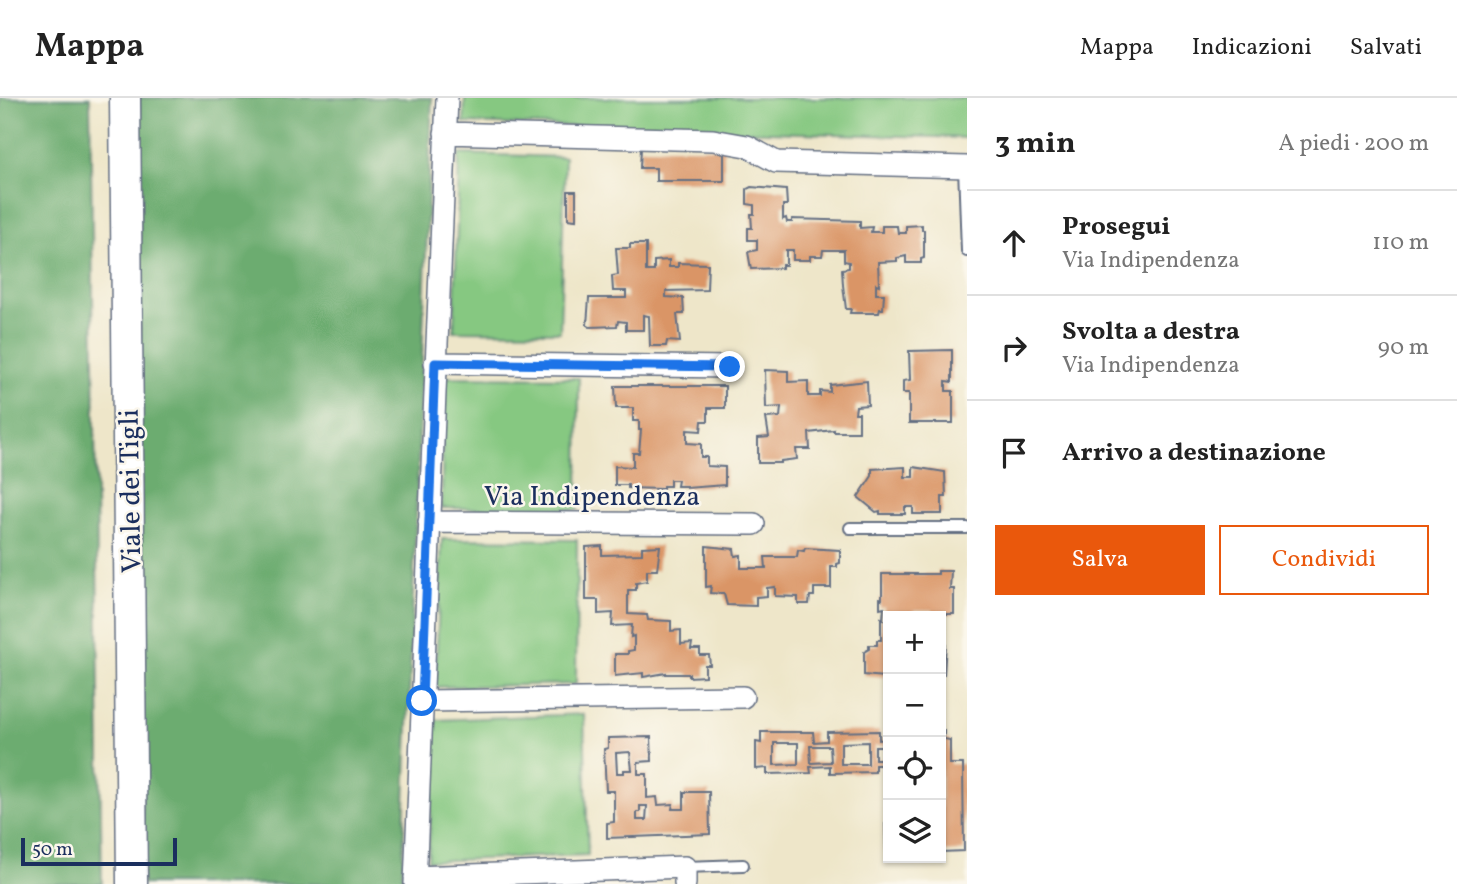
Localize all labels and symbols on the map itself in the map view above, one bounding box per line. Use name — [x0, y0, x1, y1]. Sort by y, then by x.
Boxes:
route end — [714, 351, 745, 382]
street label: Viale dei Tigli — [111, 409, 152, 573]
street label: Via Indipendenza — [484, 478, 700, 517]
route start — [406, 685, 437, 716]
scale bar — [21, 835, 177, 867]

